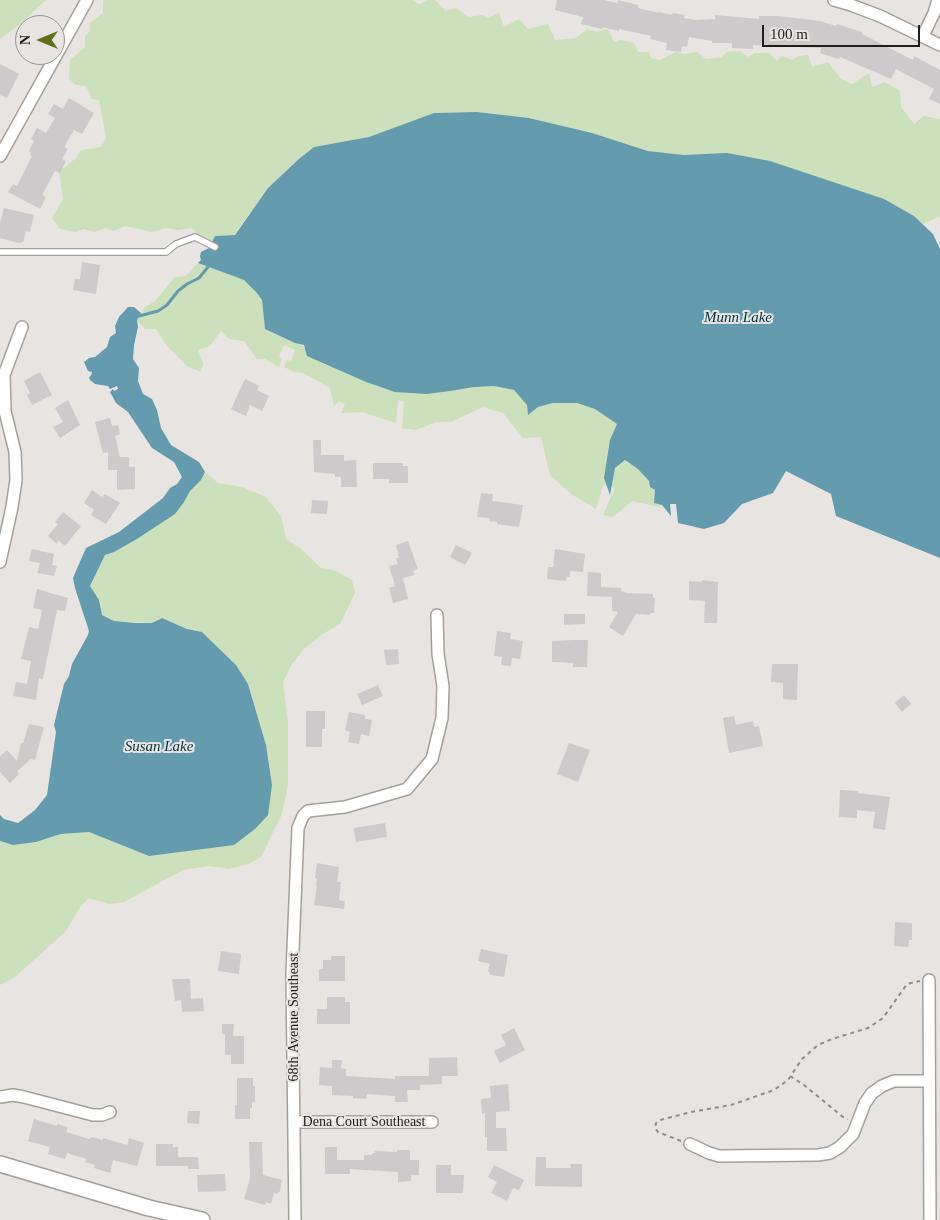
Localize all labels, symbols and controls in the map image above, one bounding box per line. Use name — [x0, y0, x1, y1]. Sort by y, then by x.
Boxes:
north arrow — [15, 15, 65, 65]
scale bar — [765, 15, 922, 47]
text: 100 m — [770, 26, 808, 42]
text: N — [18, 35, 33, 45]
water label: Munn Lake — [704, 309, 772, 327]
water label: Susan Lake — [125, 738, 193, 756]
street label: 68th Avenue Southeast — [286, 953, 302, 1081]
street label: Dena Court Southeast — [303, 1114, 425, 1130]

